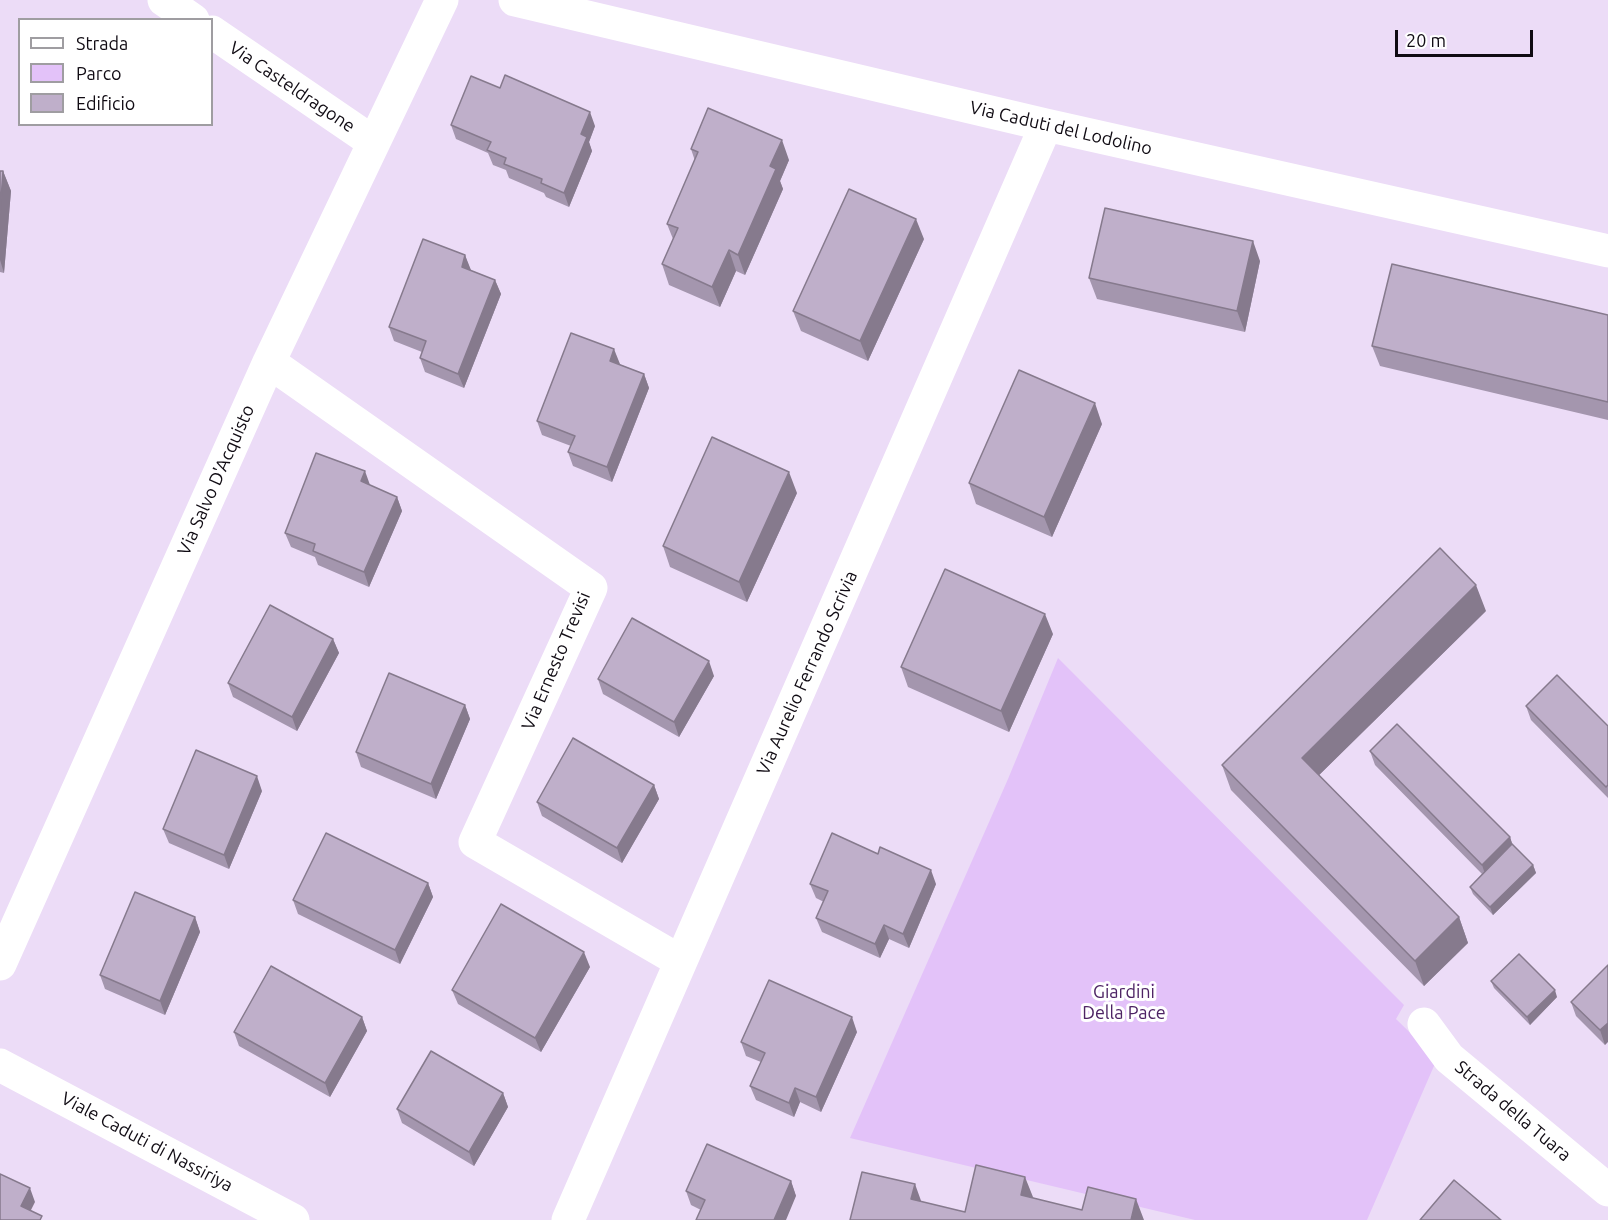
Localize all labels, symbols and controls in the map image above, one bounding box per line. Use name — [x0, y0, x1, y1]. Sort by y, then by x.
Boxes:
legend — [18, 18, 213, 126]
scale bar — [1398, 18, 1536, 56]
text: 20 m — [1406, 30, 1446, 50]
text: Strada — [76, 33, 128, 53]
street label: Via Casteldragone — [225, 37, 359, 137]
text: Parco — [76, 63, 122, 83]
text: Edificio — [76, 93, 135, 113]
street label: Via Caduti del Lodolino — [968, 97, 1154, 159]
street label: Via Salvo D'Acquisto — [173, 401, 259, 559]
street label: Via Aurelio Ferrando Scrivia — [752, 568, 862, 778]
street label: Via Ernesto Trevisi — [517, 589, 595, 733]
park label: Giardini Della Pace — [1082, 981, 1166, 1024]
street label: Strada della Tuara — [1451, 1056, 1575, 1166]
street label: Viale Caduti di Nassiriya — [57, 1088, 237, 1196]

